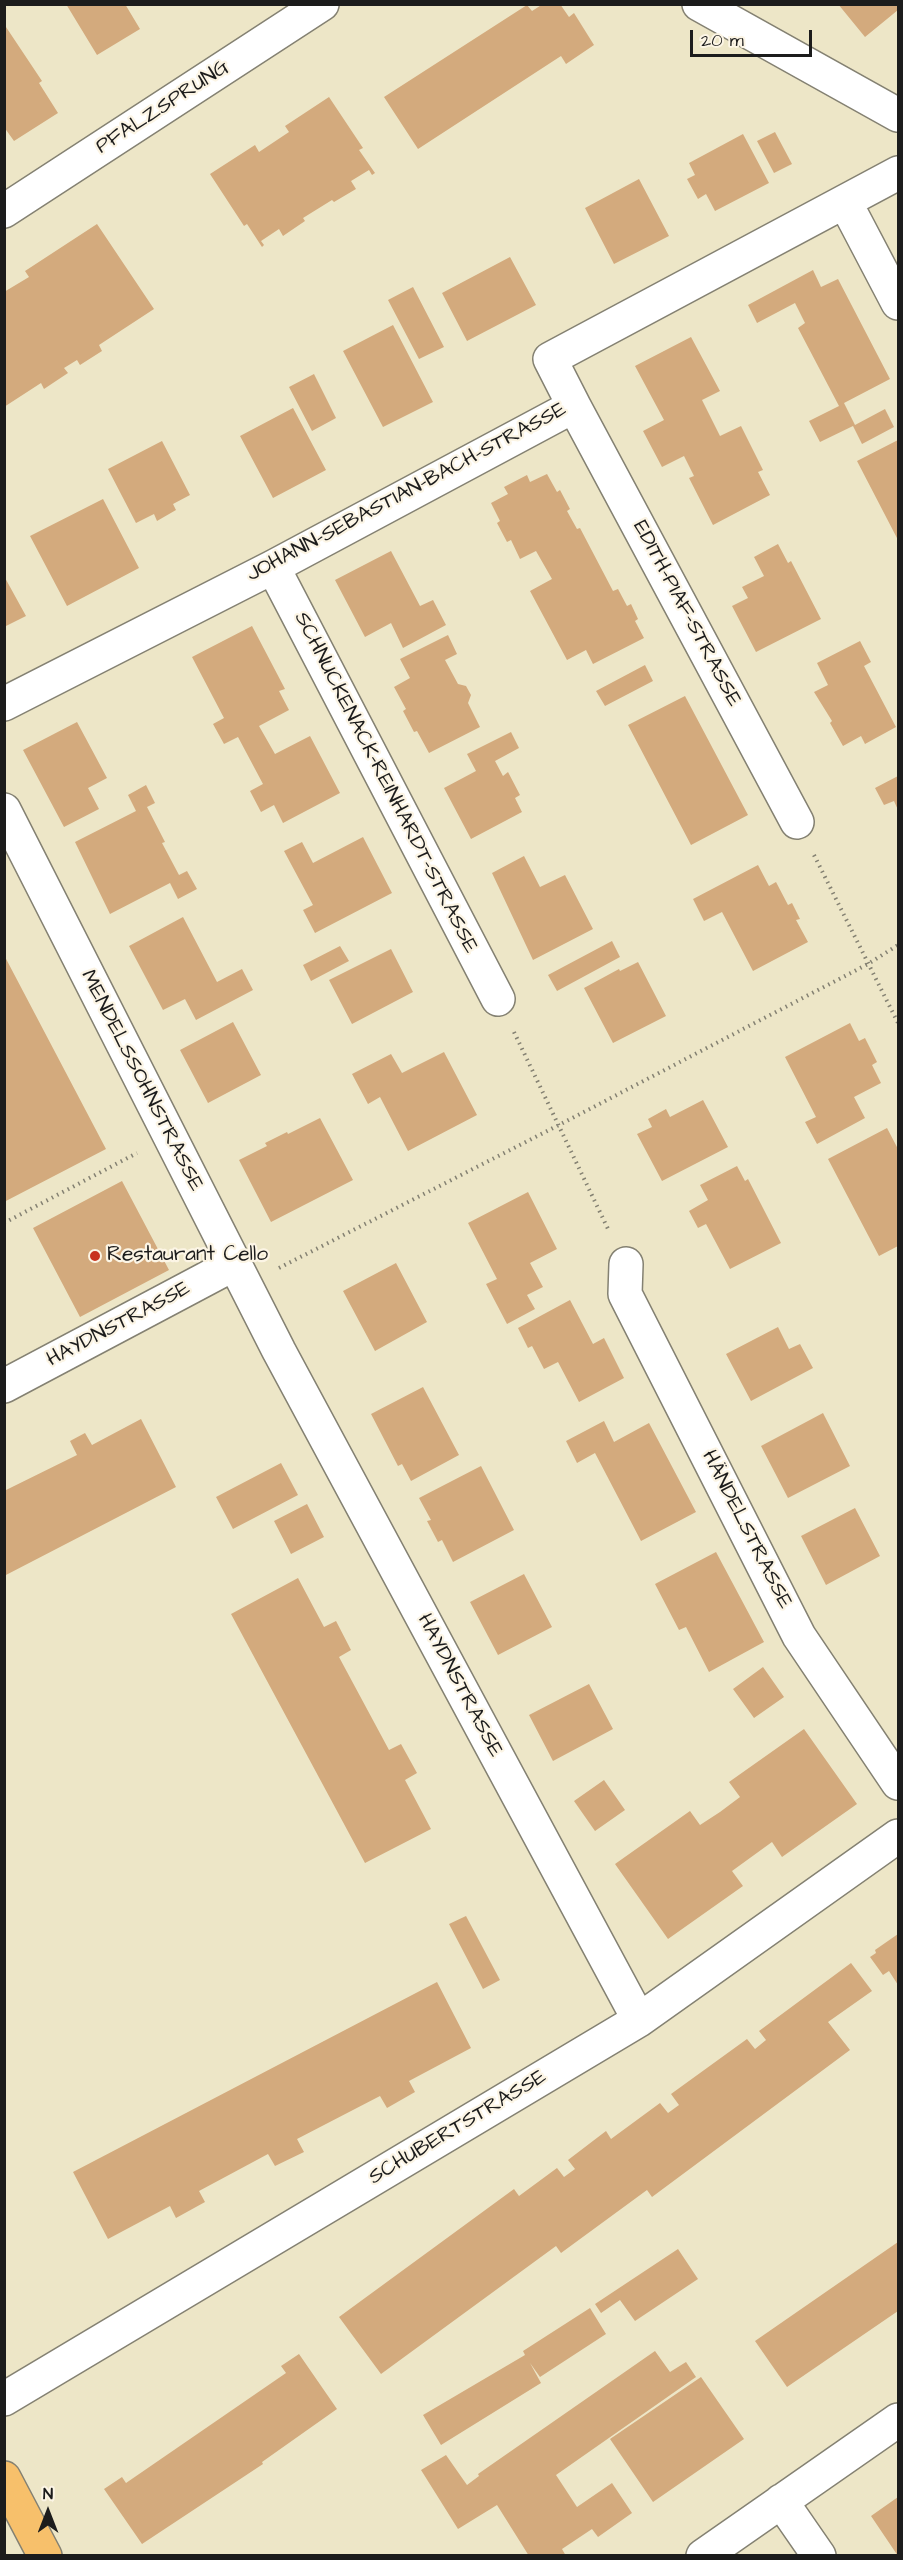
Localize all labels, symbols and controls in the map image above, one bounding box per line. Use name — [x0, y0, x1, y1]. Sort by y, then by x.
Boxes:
scale bar — [693, 18, 814, 56]
text: 20 m — [701, 28, 744, 53]
street label: PFALZSPRUNG — [92, 56, 234, 160]
street label: JOHANN-SEBASTIAN-BACH-STRASSE — [243, 398, 571, 588]
street label: EDITH-PIAF-STRASSE — [626, 517, 746, 711]
street label: SCHNUCKENACK-REINHARDT-STRASSE — [288, 608, 482, 958]
street label: MENDELSSOHNSTRASSE — [74, 966, 208, 1196]
place label: Restaurant Cello — [107, 1243, 268, 1269]
marker: Restaurant Cello — [88, 1249, 102, 1263]
street label: HAYDNSTRASSE — [43, 1277, 195, 1373]
street label: HÄNDELSTRASSE — [695, 1447, 797, 1613]
street label: HAYDNSTRASSE — [411, 1610, 507, 1762]
street label: SCHUBERTSTRASSE — [365, 2065, 551, 2191]
north arrow — [18, 2482, 78, 2542]
text: N — [43, 2483, 53, 2505]

